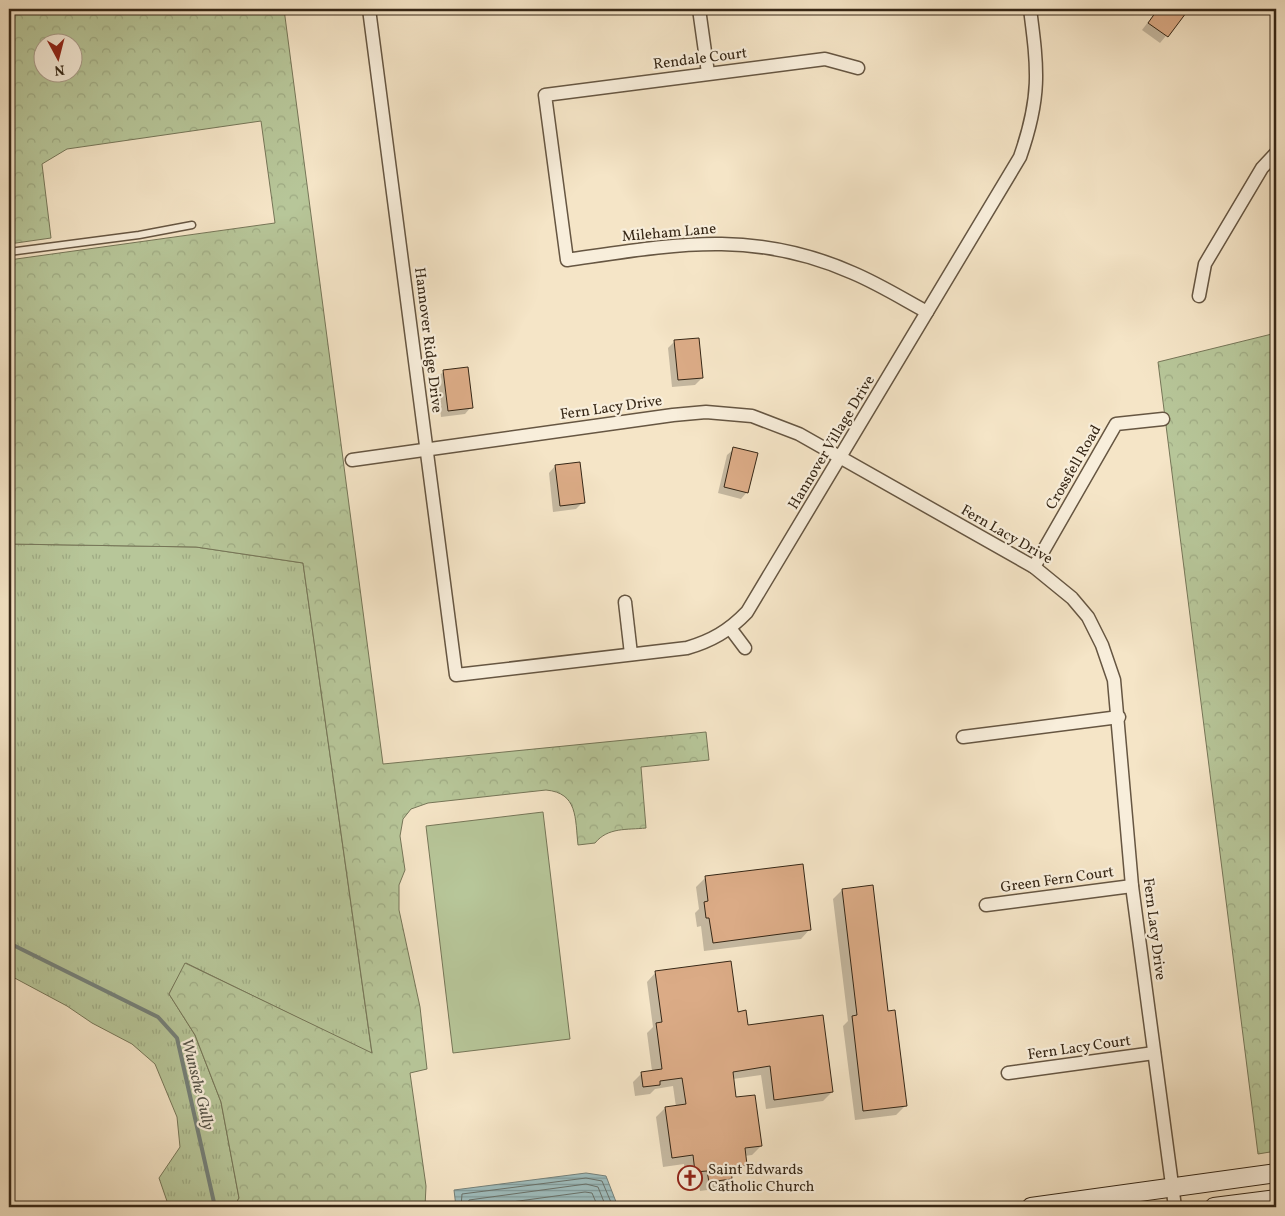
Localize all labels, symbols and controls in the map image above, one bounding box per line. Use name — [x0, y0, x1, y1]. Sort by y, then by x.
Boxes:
north arrow — [32, 32, 82, 82]
street label: Rendale Court — [652, 43, 748, 76]
text: N — [53, 59, 66, 79]
street label: Mileham Lane — [621, 219, 717, 248]
street label: Hannover Ridge Drive — [408, 266, 447, 414]
street label: Hannover Village Drive — [784, 372, 881, 514]
street label: Fern Lacy Drive — [559, 391, 664, 426]
street label: Crossfell Road — [1041, 421, 1107, 514]
street label: Fern Lacy Drive — [956, 500, 1056, 570]
street label: Green Fern Court — [999, 862, 1115, 899]
street label: Fern Lacy Drive — [1137, 877, 1170, 982]
street label: Fern Lacy Court — [1026, 1031, 1132, 1066]
water label: Wunsche Gully — [175, 1036, 219, 1133]
place label: Saint Edwards Catholic Church — [708, 1160, 815, 1198]
church icon: Saint Edwards Catholic Church — [677, 1165, 703, 1191]

